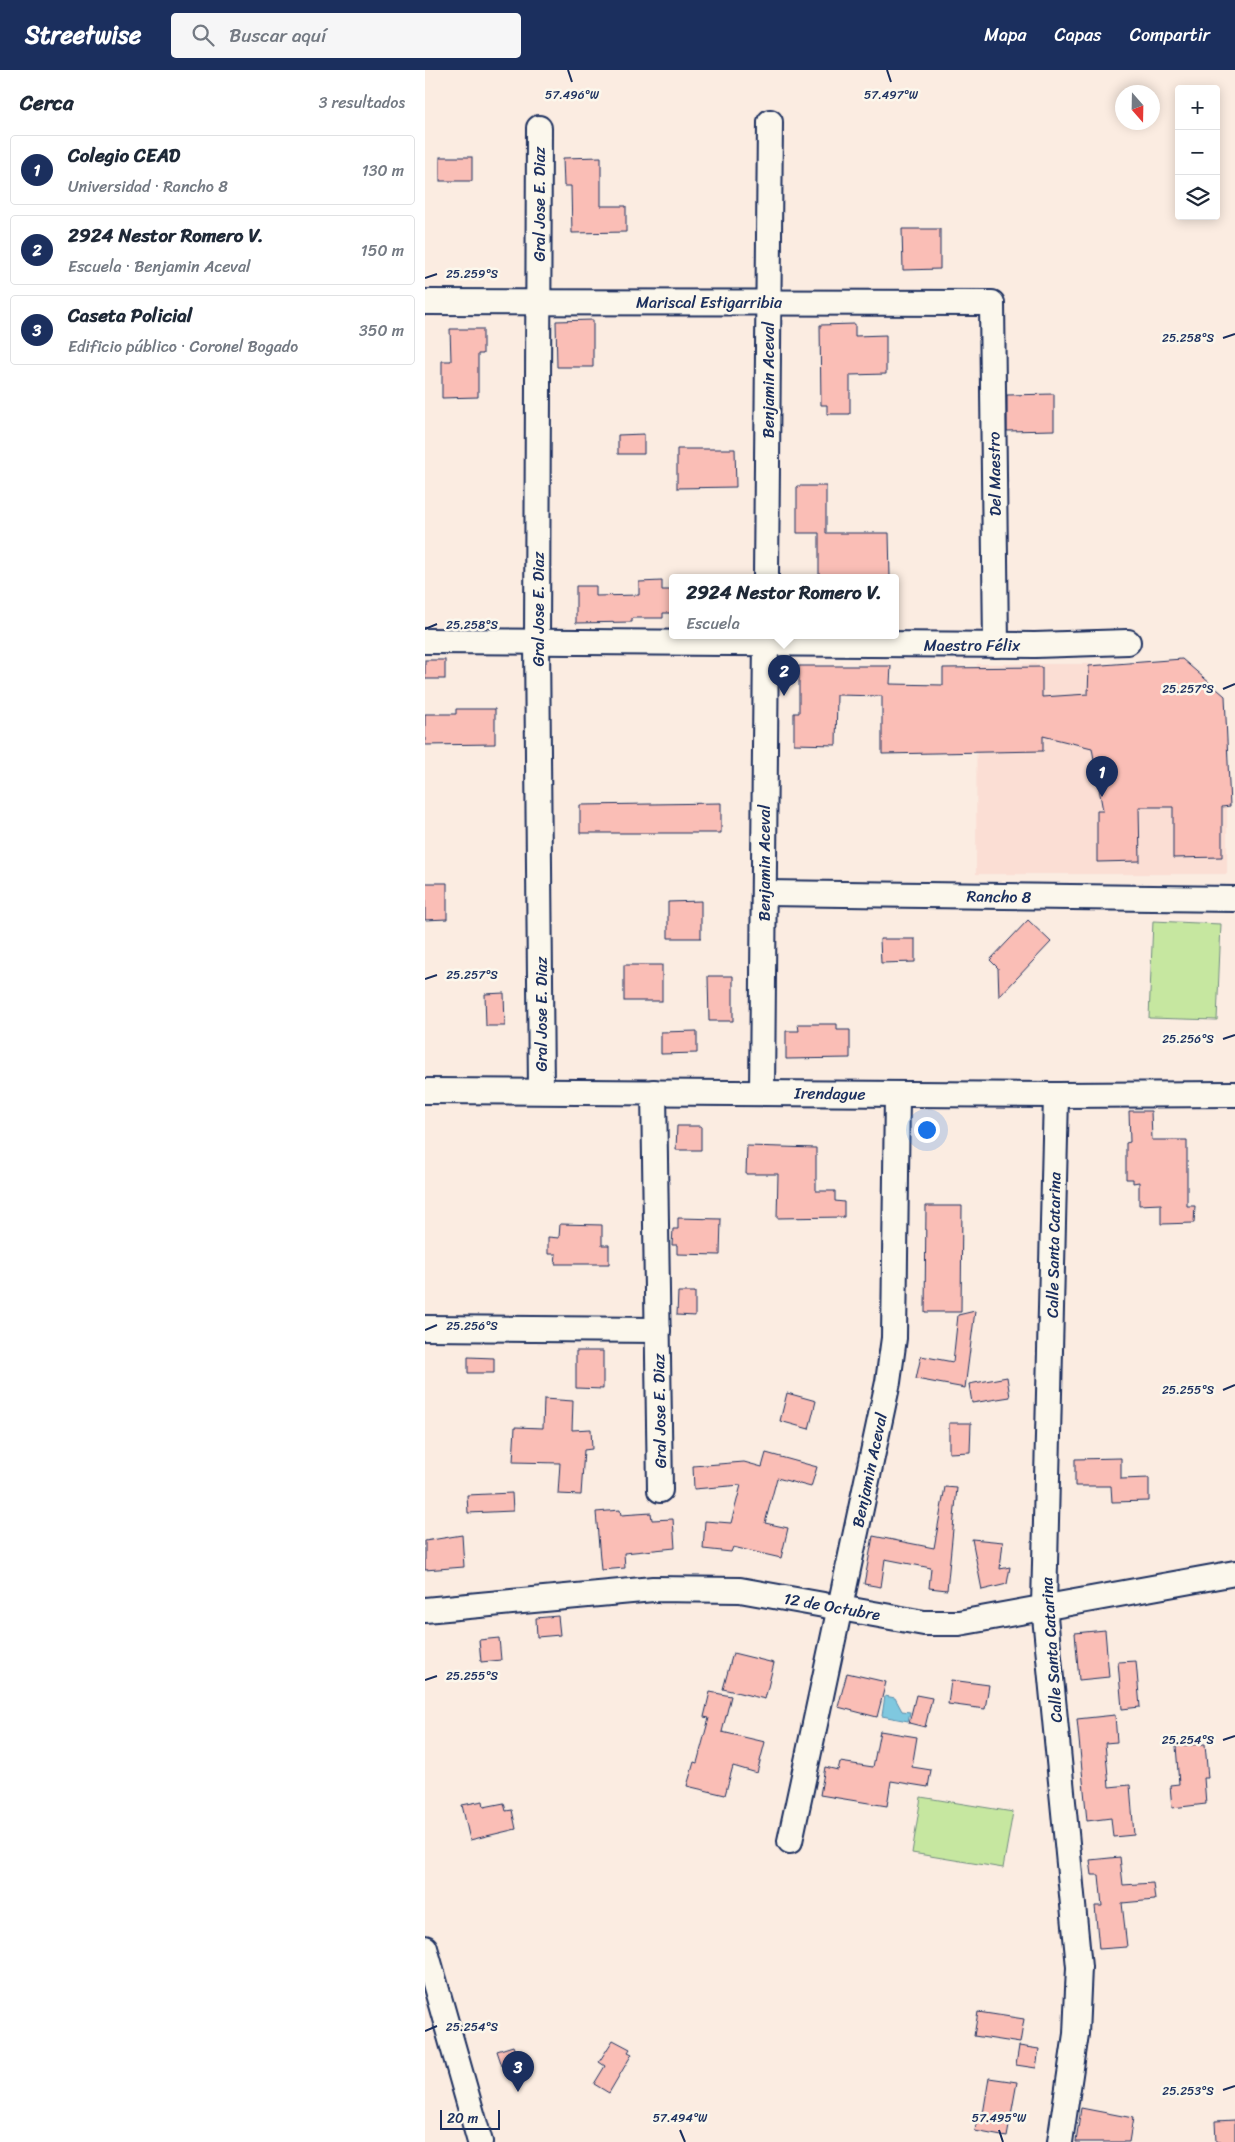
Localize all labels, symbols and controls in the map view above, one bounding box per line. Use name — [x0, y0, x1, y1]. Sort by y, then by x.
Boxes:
search box — [171, 13, 521, 58]
text: Streetwise — [25, 14, 141, 56]
text: Buscar aquí — [229, 19, 326, 52]
text: Mapa — [984, 19, 1027, 51]
text: Capas — [1055, 19, 1102, 51]
text: Compartir — [1130, 19, 1210, 51]
icon: search — [189, 21, 217, 49]
text: Cerca — [20, 84, 74, 122]
text: 57.496°W — [545, 84, 600, 106]
text: 57.497°W — [864, 84, 919, 106]
north arrow — [1115, 85, 1160, 130]
map controls — [1175, 85, 1220, 220]
button: + — [1175, 85, 1220, 130]
text: 3 resultados — [319, 88, 405, 117]
button: − — [1175, 130, 1220, 175]
text: Colegio CEAD — [68, 139, 180, 172]
street label: Gral Jose E. Diaz — [525, 146, 554, 261]
text: 1 — [34, 156, 40, 185]
text: 130 m — [362, 156, 404, 185]
text: Universidad · Rancho 8 — [68, 172, 228, 201]
button: layers — [1175, 175, 1220, 220]
text: 2924 Nestor Romero V. — [68, 219, 264, 252]
text: 2 — [32, 236, 42, 265]
text: 150 m — [361, 236, 404, 265]
text: Escuela · Benjamin Aceval — [68, 252, 251, 281]
text: 25.259°S — [446, 263, 499, 285]
street label: Mariscal Estigarribia — [636, 288, 783, 317]
text: Caseta Policial — [68, 299, 192, 332]
text: 3 — [33, 316, 41, 345]
text: 350 m — [359, 316, 404, 345]
street label: Benjamin Aceval — [754, 321, 783, 438]
text: 25.258°S — [1162, 327, 1214, 349]
text: Edificio público · Coronel Bogado — [68, 332, 298, 361]
street label: Del Maestro — [979, 432, 1010, 516]
street label: Gral Jose E. Diaz — [524, 551, 553, 666]
popup — [669, 574, 899, 639]
text: 2924 Nestor Romero V. — [686, 576, 882, 609]
text: Escuela — [686, 609, 740, 638]
text: 25.258°S — [446, 614, 498, 636]
street label: Maestro Félix — [924, 631, 1021, 660]
pin: 2 — [768, 655, 800, 696]
text: 25.257°S — [1162, 678, 1214, 700]
pin: 1 — [1086, 756, 1118, 797]
street label: Benjamin Aceval — [750, 804, 779, 921]
street label: Rancho 8 — [966, 881, 1032, 912]
street label: Gral Jose E. Diaz — [527, 956, 556, 1071]
text: 25.257°S — [446, 964, 498, 986]
text: 25.256°S — [1162, 1028, 1214, 1050]
street label: Irendague — [793, 1078, 866, 1109]
your location — [914, 1117, 940, 1143]
street label: Calle Santa Catarina — [1038, 1171, 1069, 1318]
text: 25.256°S — [446, 1315, 498, 1337]
street label: Gral Jose E. Diaz — [644, 1353, 675, 1469]
text: 25.255°S — [1162, 1379, 1215, 1401]
street label: Benjamin Aceval — [843, 1410, 896, 1530]
street label: Calle Santa Catarina — [1032, 1575, 1071, 1724]
street label: 12 de Octubre — [781, 1584, 883, 1629]
text: 25.255°S — [446, 1665, 499, 1687]
text: 25.254°S — [1162, 1729, 1215, 1751]
text: 25.254°S — [446, 2016, 499, 2038]
pin: 3 — [502, 2051, 534, 2092]
text: 25.253°S — [1162, 2080, 1214, 2102]
text: 20 m — [447, 2106, 478, 2131]
scale bar — [440, 2107, 500, 2130]
text: 57.494°W — [653, 2107, 708, 2129]
text: 57.495°W — [972, 2107, 1027, 2129]

